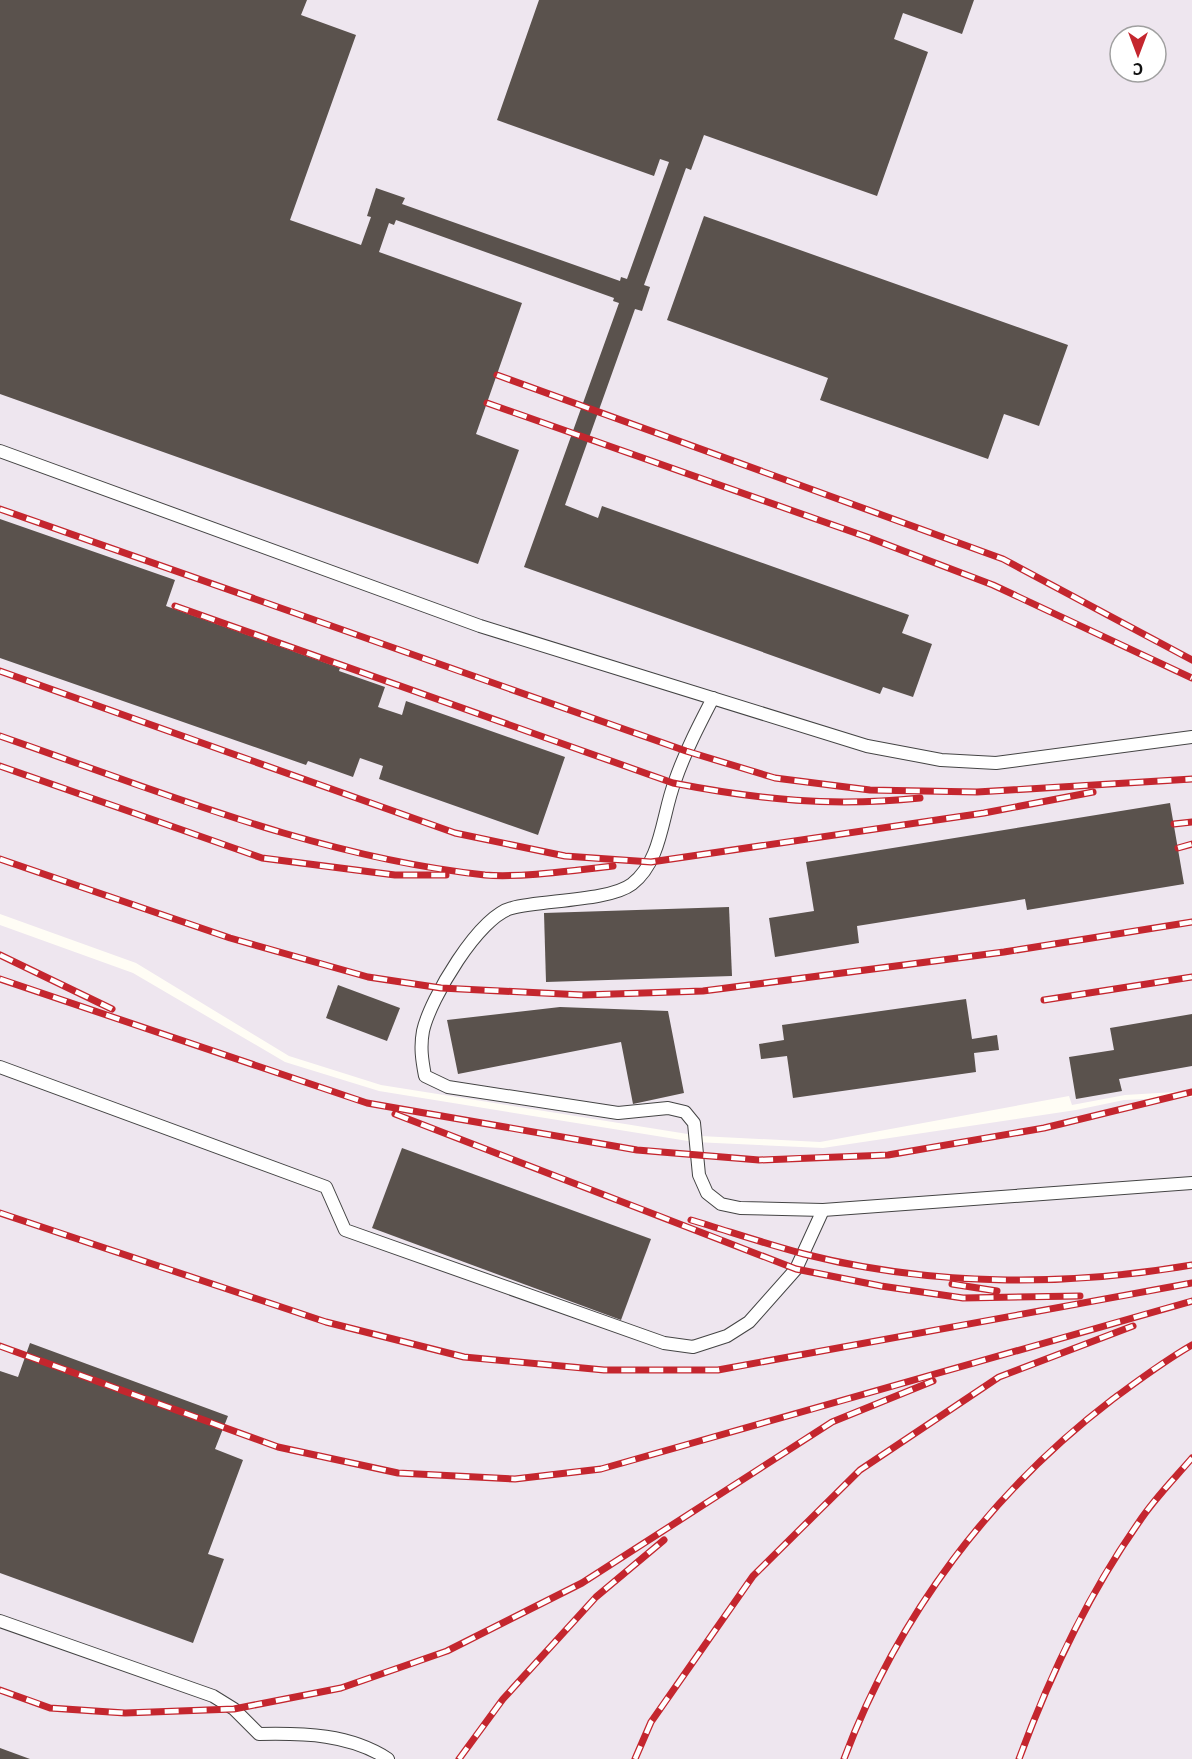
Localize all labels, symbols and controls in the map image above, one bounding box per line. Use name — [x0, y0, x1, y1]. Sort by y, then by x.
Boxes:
north arrow — [1108, 24, 1168, 84]
text: С — [1133, 59, 1143, 78]

